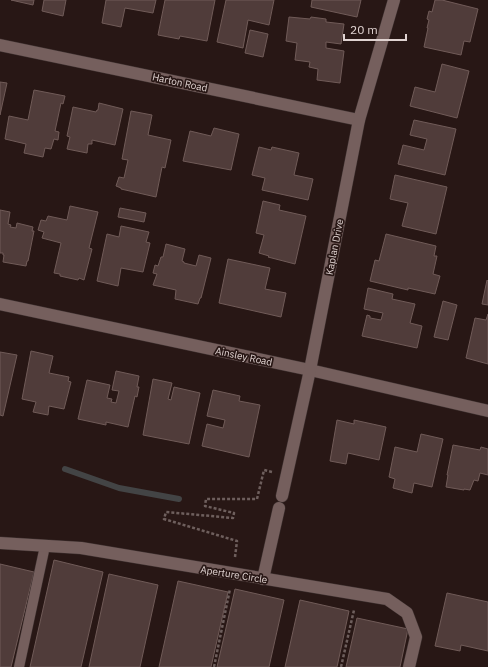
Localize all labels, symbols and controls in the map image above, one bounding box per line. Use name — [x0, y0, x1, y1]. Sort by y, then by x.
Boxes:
scale bar — [344, 16, 406, 42]
text: 20 m — [350, 22, 378, 37]
street label: Harton Road — [151, 70, 209, 95]
street label: Kaplan Drive — [323, 218, 346, 276]
street label: Ainsley Road — [214, 344, 274, 369]
street label: Aperture Circle — [200, 563, 269, 586]

